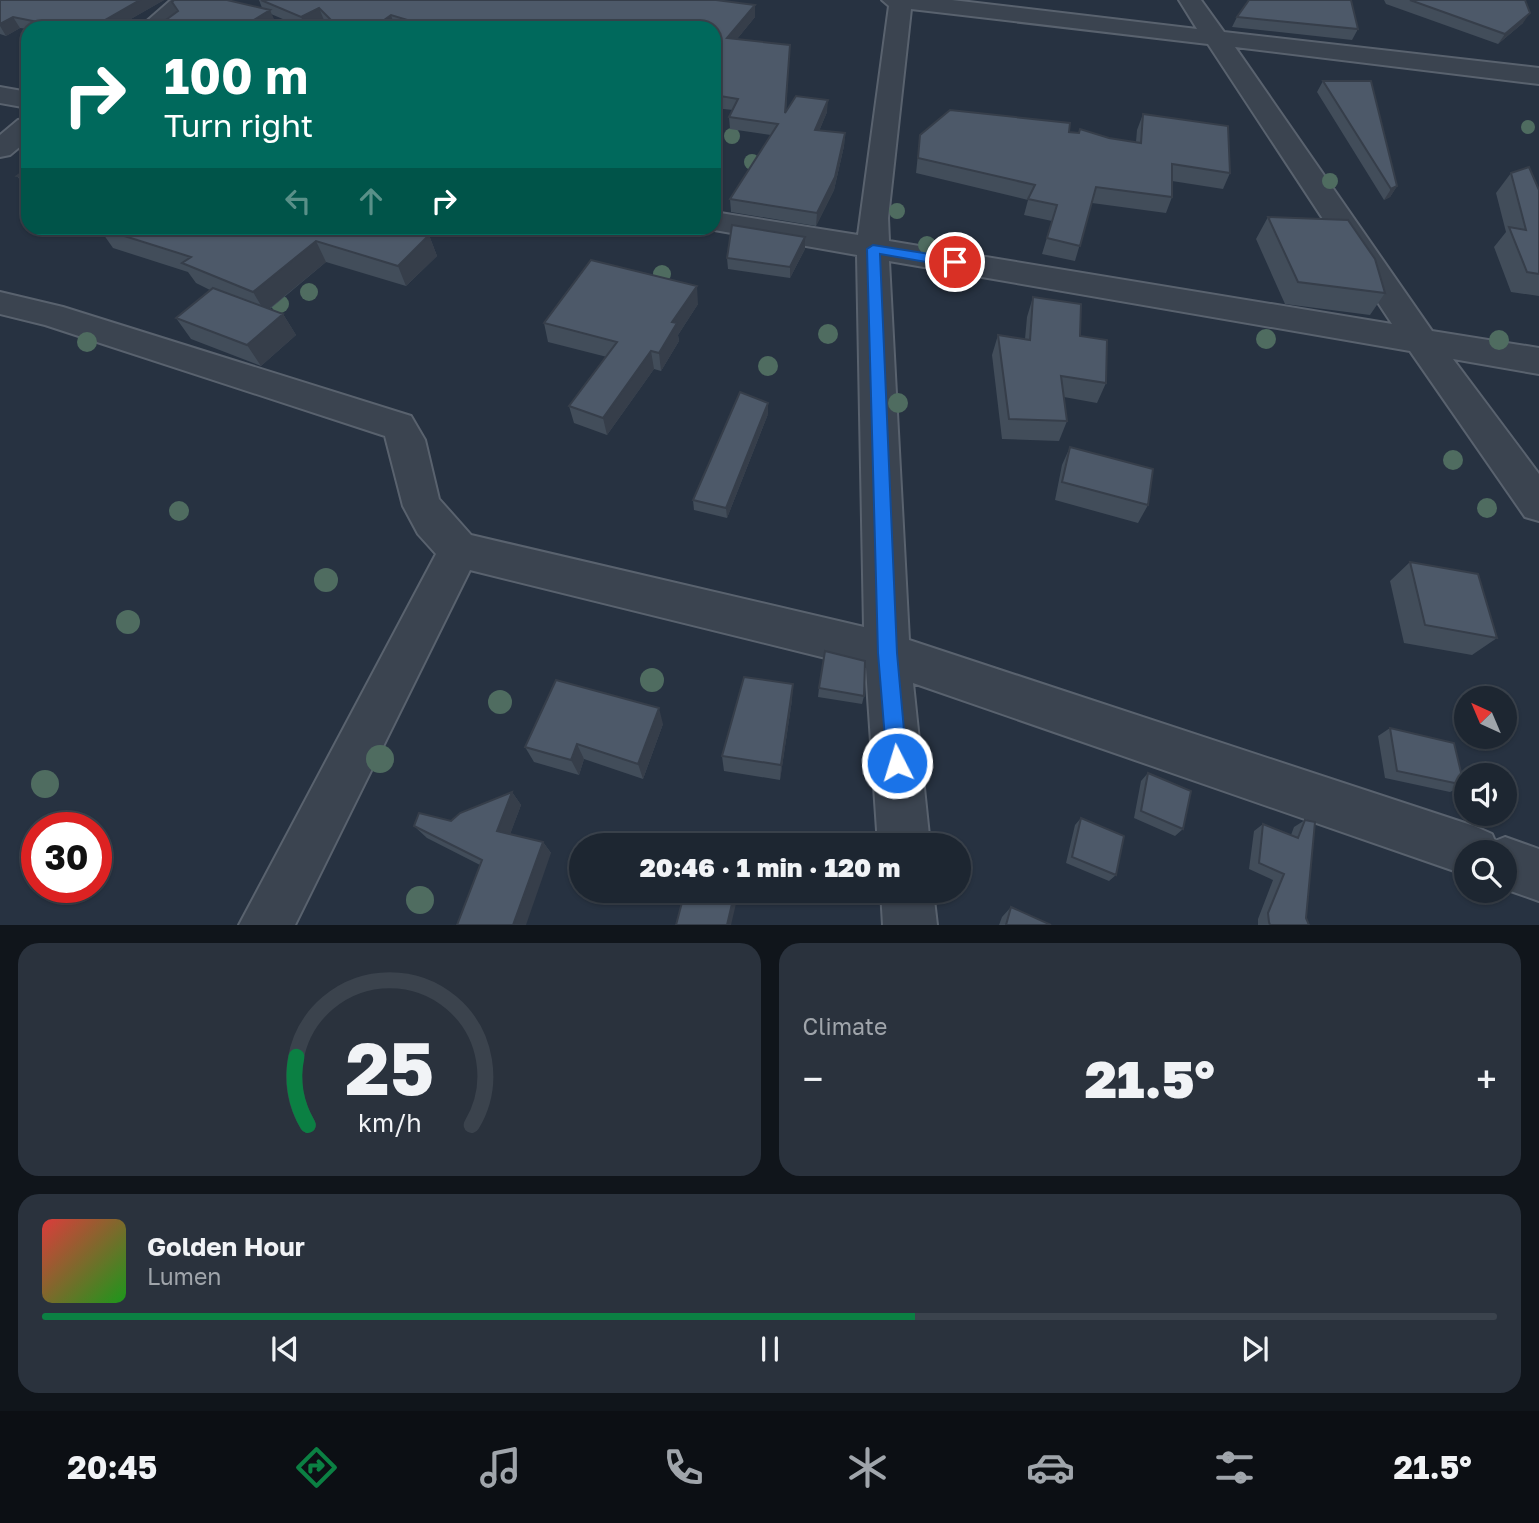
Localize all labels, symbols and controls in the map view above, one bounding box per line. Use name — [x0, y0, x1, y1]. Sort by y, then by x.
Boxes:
text: 100 m — [164, 46, 308, 105]
icon: right — [49, 49, 140, 140]
text: Turn right — [164, 106, 313, 144]
icon: left — [279, 182, 317, 220]
icon: ahead — [352, 182, 390, 220]
icon: right — [425, 182, 463, 220]
pin — [925, 232, 985, 292]
icon: arrive — [936, 243, 974, 281]
north arrow — [1454, 686, 1517, 749]
map controls — [1454, 686, 1517, 903]
position arrow — [860, 726, 934, 800]
button: sound — [1454, 763, 1517, 826]
speed limit sign: 30 — [21, 812, 112, 903]
button: search — [1454, 840, 1517, 903]
text: 20:46 · 1 min · 120 m — [640, 852, 900, 883]
text: Climate — [803, 1012, 887, 1040]
text: 25 — [345, 1025, 434, 1112]
text: 21.5° — [1085, 1047, 1215, 1109]
text: − — [803, 1056, 823, 1101]
text: + — [1476, 1056, 1497, 1101]
text: km/h — [357, 1107, 421, 1138]
text: Golden Hour — [147, 1231, 305, 1262]
text: Lumen — [147, 1262, 221, 1290]
icon: previous — [266, 1330, 304, 1368]
icon: pause — [751, 1330, 789, 1368]
icon: next — [1236, 1330, 1274, 1368]
icon: directions — [292, 1443, 341, 1492]
icon: music — [476, 1443, 525, 1492]
icon: phone — [659, 1443, 708, 1492]
icon: climate — [843, 1443, 892, 1492]
icon: car — [1026, 1443, 1075, 1492]
icon: filters — [1210, 1443, 1259, 1492]
text: 20:45 — [67, 1448, 157, 1486]
text: 21.5° — [1393, 1448, 1472, 1486]

